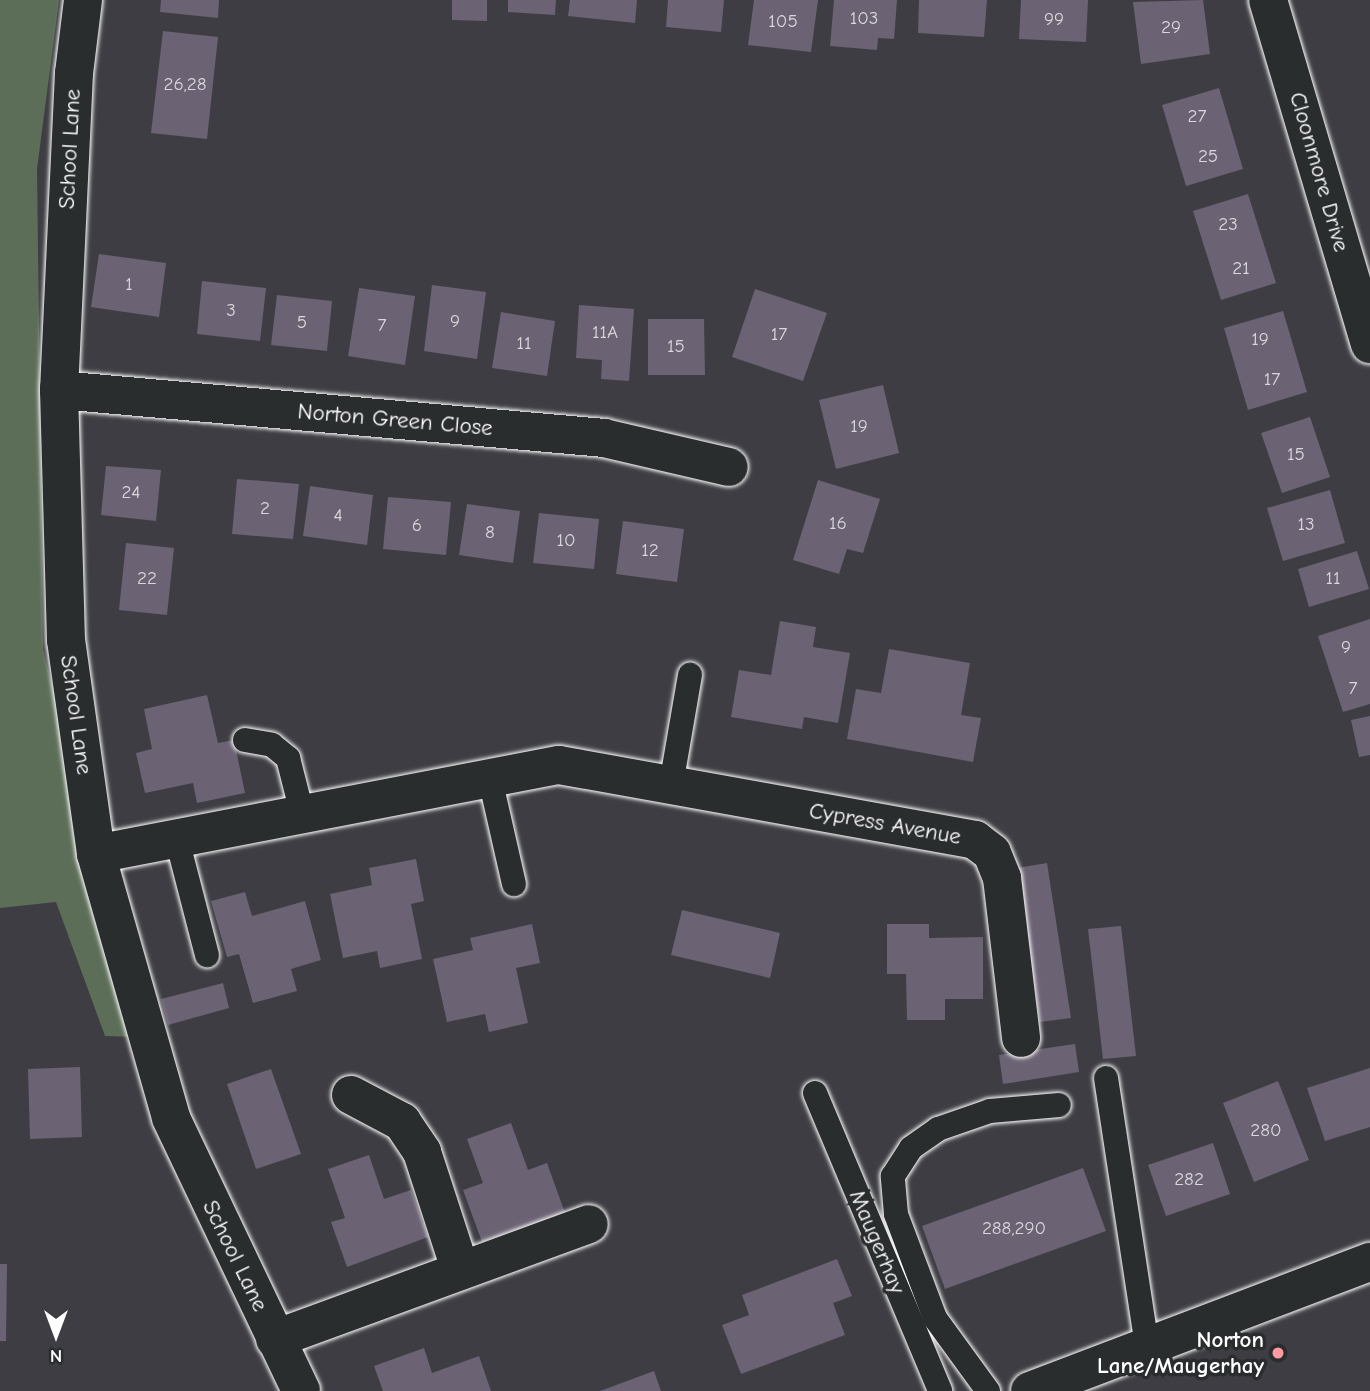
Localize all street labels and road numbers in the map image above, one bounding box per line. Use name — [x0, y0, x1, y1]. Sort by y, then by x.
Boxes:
street label: School Lane — [53, 88, 87, 210]
street label: Cloonmore Drive — [1283, 89, 1355, 255]
street label: Norton Green Close — [296, 398, 494, 442]
street label: School Lane — [54, 653, 98, 777]
street label: Cypress Avenue — [807, 797, 963, 851]
street label: Maugerhay — [843, 1186, 911, 1298]
street label: School Lane — [196, 1196, 274, 1316]

